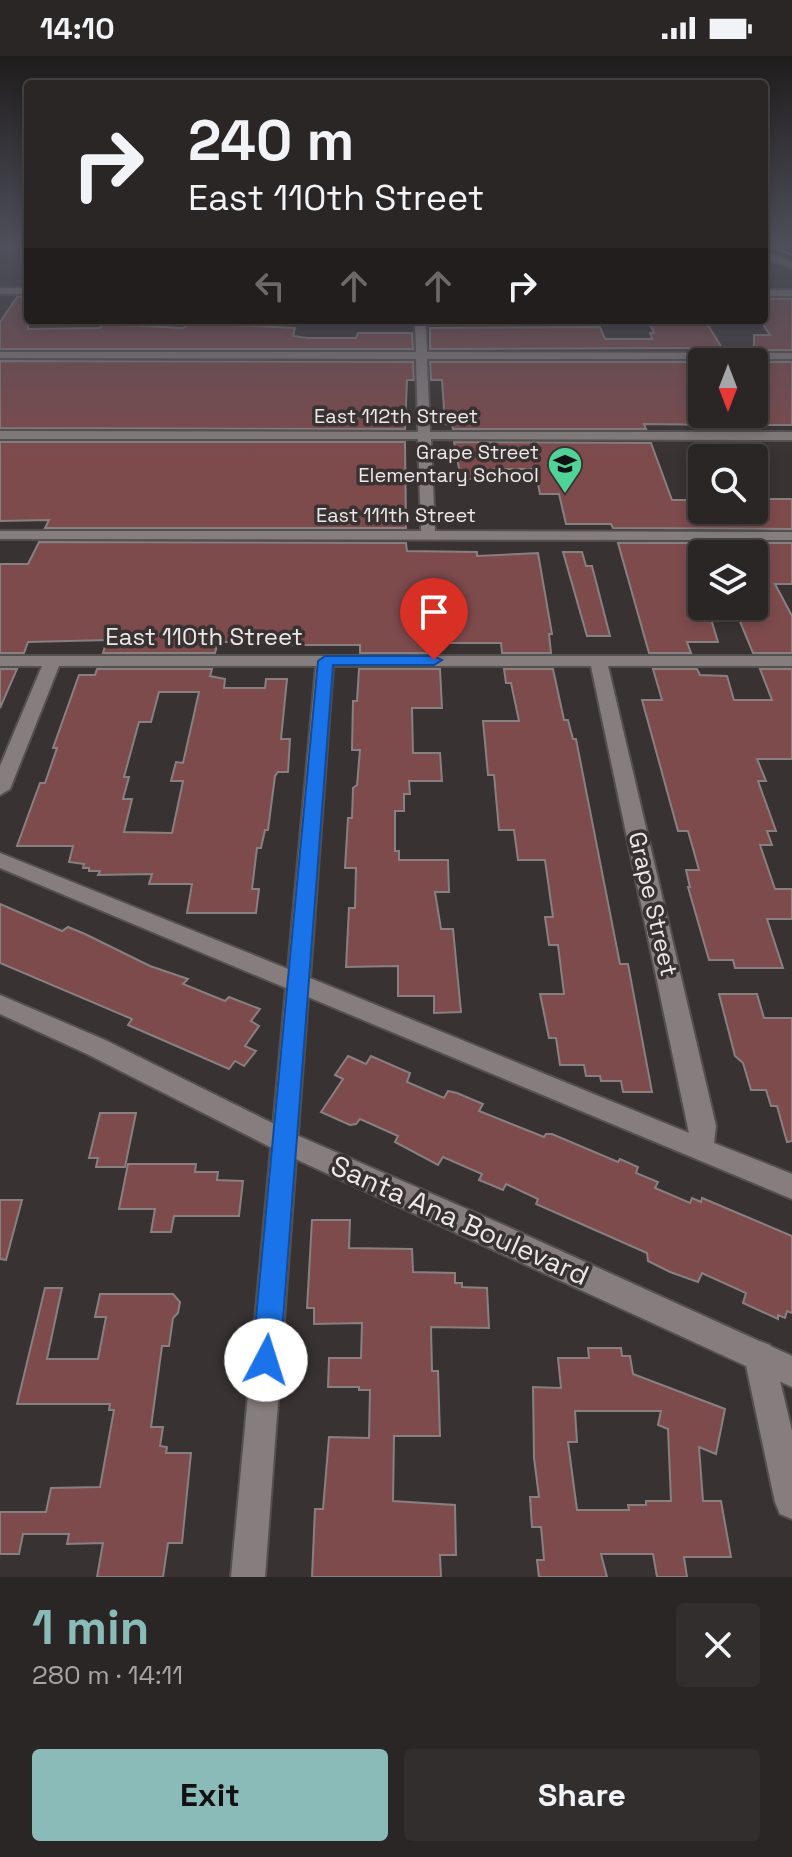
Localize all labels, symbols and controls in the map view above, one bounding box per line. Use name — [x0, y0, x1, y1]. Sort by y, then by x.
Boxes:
text: 14:10 — [40, 9, 115, 48]
text: 240 m — [188, 105, 354, 176]
icon: right — [56, 112, 160, 216]
text: East 110th Street — [188, 175, 484, 221]
icon: left — [248, 264, 292, 308]
icon: ahead — [332, 264, 376, 308]
icon: ahead — [416, 264, 460, 308]
icon: right — [500, 264, 544, 308]
north arrow — [688, 348, 768, 428]
map controls — [688, 348, 768, 620]
street label: East 112th Street — [314, 403, 478, 429]
place label: Grape Street Elementary School — [358, 439, 539, 488]
button: search — [688, 444, 768, 524]
school or university icon: Grape Street Elementary School — [546, 445, 584, 495]
street label: East 111th Street — [316, 502, 476, 528]
button: layers — [688, 540, 768, 620]
pin — [400, 578, 468, 660]
icon: arrive — [412, 590, 456, 634]
street label: East 110th Street — [105, 621, 303, 652]
street label: Grape Street — [622, 829, 685, 979]
street label: Santa Ana Boulevard — [325, 1147, 595, 1293]
position arrow — [224, 1318, 308, 1402]
text: 1 min — [32, 1597, 149, 1658]
button: close — [676, 1603, 760, 1687]
text: 280 m · 14:11 — [32, 1658, 183, 1692]
button: Exit — [32, 1749, 388, 1841]
button: Share — [404, 1749, 760, 1841]

